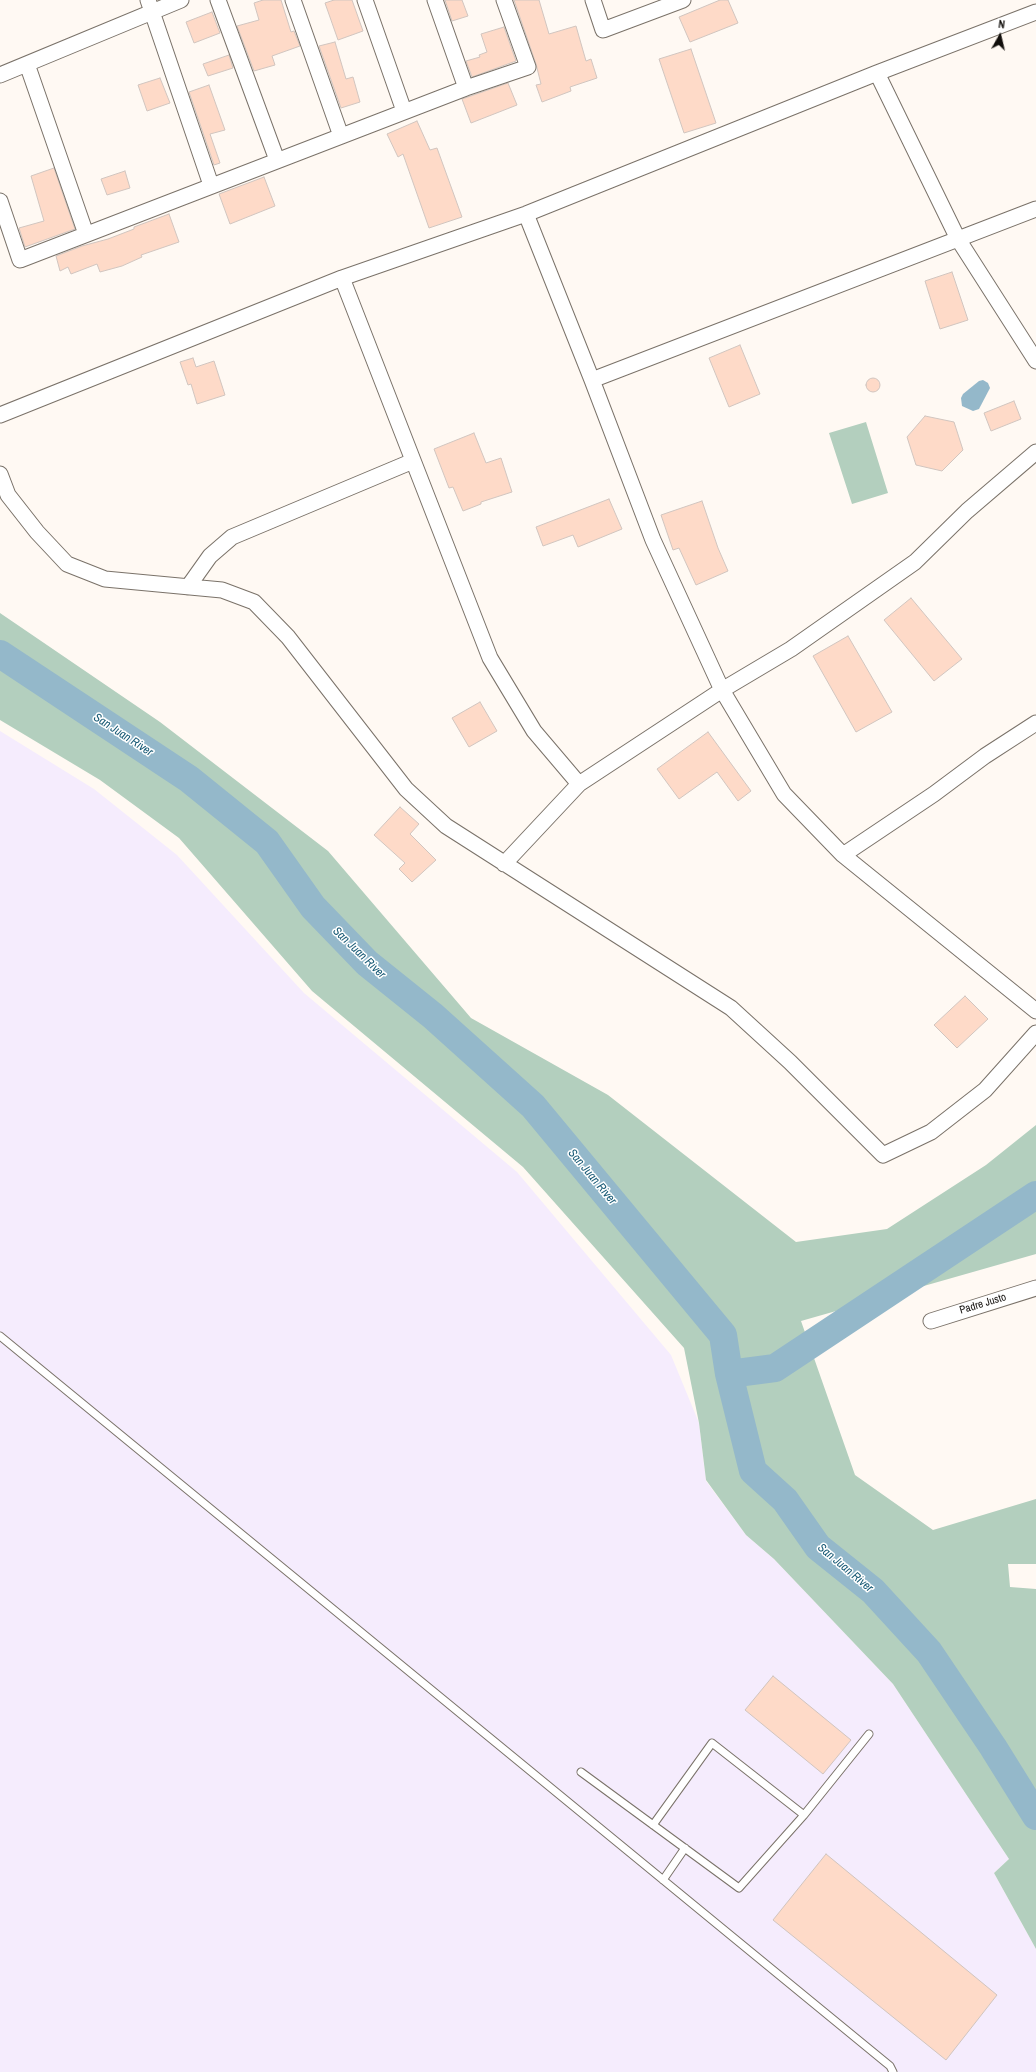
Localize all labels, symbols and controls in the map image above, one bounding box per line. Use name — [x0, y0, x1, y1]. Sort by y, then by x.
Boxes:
north arrow — [980, 16, 1020, 56]
text: N — [997, 17, 1006, 32]
water label: San Juan River — [91, 710, 155, 760]
water label: San Juan River — [330, 924, 388, 982]
water label: San Juan River — [565, 1146, 619, 1208]
street label: Padre Justo — [958, 1291, 1008, 1317]
water label: San Juan River — [814, 1541, 876, 1595]

